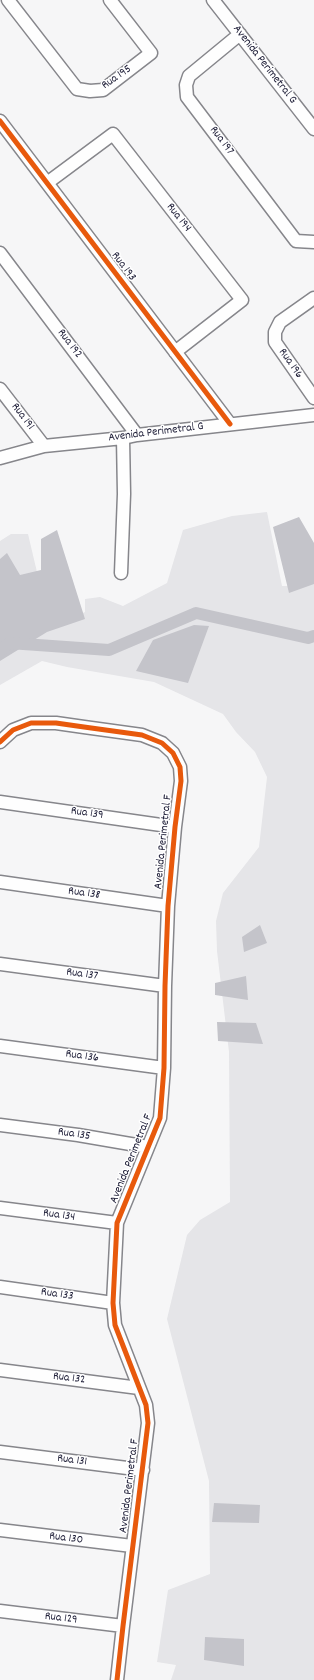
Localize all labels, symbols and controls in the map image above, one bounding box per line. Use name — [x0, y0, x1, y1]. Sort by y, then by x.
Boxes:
street label: Avenida Perimetral G — [229, 23, 299, 107]
street label: Rua 195 — [99, 63, 135, 93]
street label: Rua 197 — [206, 124, 236, 158]
street label: Rua 194 — [162, 201, 194, 235]
street label: Rua 193 — [107, 250, 139, 284]
street label: Rua 192 — [53, 327, 85, 361]
street label: Rua 196 — [275, 346, 305, 382]
street label: Rua 191 — [7, 401, 37, 433]
street label: Avenida Perimetral G — [108, 420, 204, 446]
street label: Avenida Perimetral F — [152, 794, 176, 890]
street label: Rua 139 — [70, 805, 104, 823]
street label: Rua 138 — [67, 885, 101, 903]
street label: Rua 137 — [65, 966, 99, 984]
street label: Rua 136 — [65, 1048, 99, 1066]
street label: Avenida Perimetral F — [108, 1112, 156, 1206]
street label: Rua 135 — [57, 1126, 91, 1144]
street label: Rua 134 — [42, 1207, 76, 1225]
street label: Rua 133 — [40, 1286, 74, 1304]
street label: Rua 132 — [52, 1370, 86, 1388]
street label: Avenida Perimetral F — [117, 1438, 143, 1534]
street label: Rua 131 — [56, 1452, 88, 1470]
street label: Rua 130 — [48, 1530, 84, 1548]
street label: Rua 129 — [44, 1610, 78, 1628]

